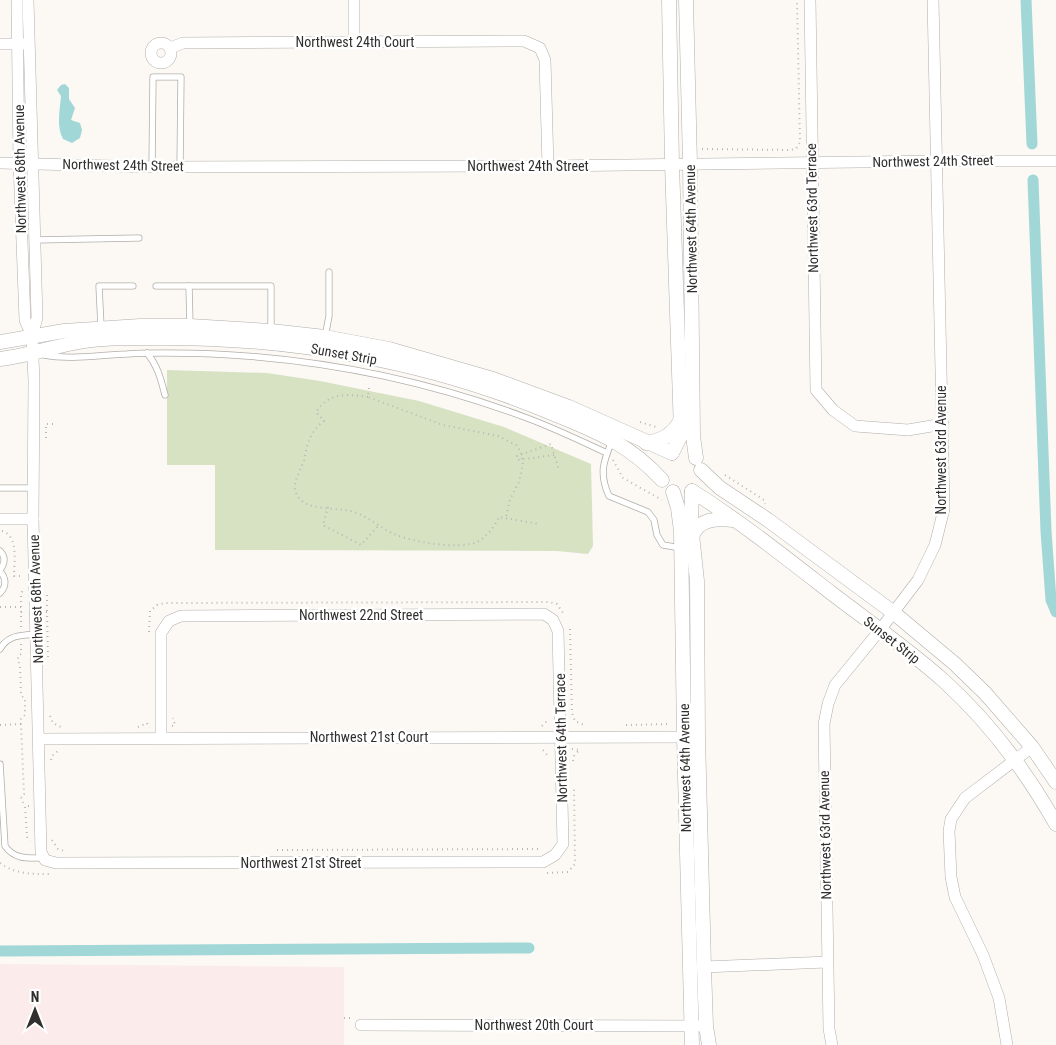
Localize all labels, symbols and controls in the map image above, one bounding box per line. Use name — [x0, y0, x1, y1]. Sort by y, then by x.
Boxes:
street label: Northwest 24th Court — [295, 34, 415, 50]
street label: Northwest 68th Avenue — [11, 104, 29, 234]
street label: Northwest 63rd Terrace — [803, 143, 821, 273]
street label: Northwest 24th Street — [872, 152, 994, 170]
street label: Northwest 24th Street — [62, 156, 184, 174]
street label: Northwest 24th Street — [467, 158, 589, 174]
street label: Northwest 64th Avenue — [682, 164, 700, 294]
street label: Sunset Strip — [310, 340, 378, 368]
street label: Northwest 63rd Avenue — [933, 385, 949, 515]
street label: Northwest 68th Avenue — [26, 534, 46, 664]
street label: Northwest 22nd Street — [299, 607, 423, 623]
street label: Sunset Strip — [861, 613, 923, 667]
street label: Northwest 64th Terrace — [552, 673, 570, 803]
street label: Northwest 64th Avenue — [676, 703, 694, 833]
street label: Northwest 21st Court — [310, 729, 428, 745]
street label: Northwest 63rd Avenue — [816, 770, 834, 900]
street label: Northwest 21st Street — [241, 855, 361, 871]
north arrow — [10, 985, 60, 1035]
text: N — [31, 989, 39, 1005]
street label: Northwest 20th Court — [474, 1017, 594, 1033]

